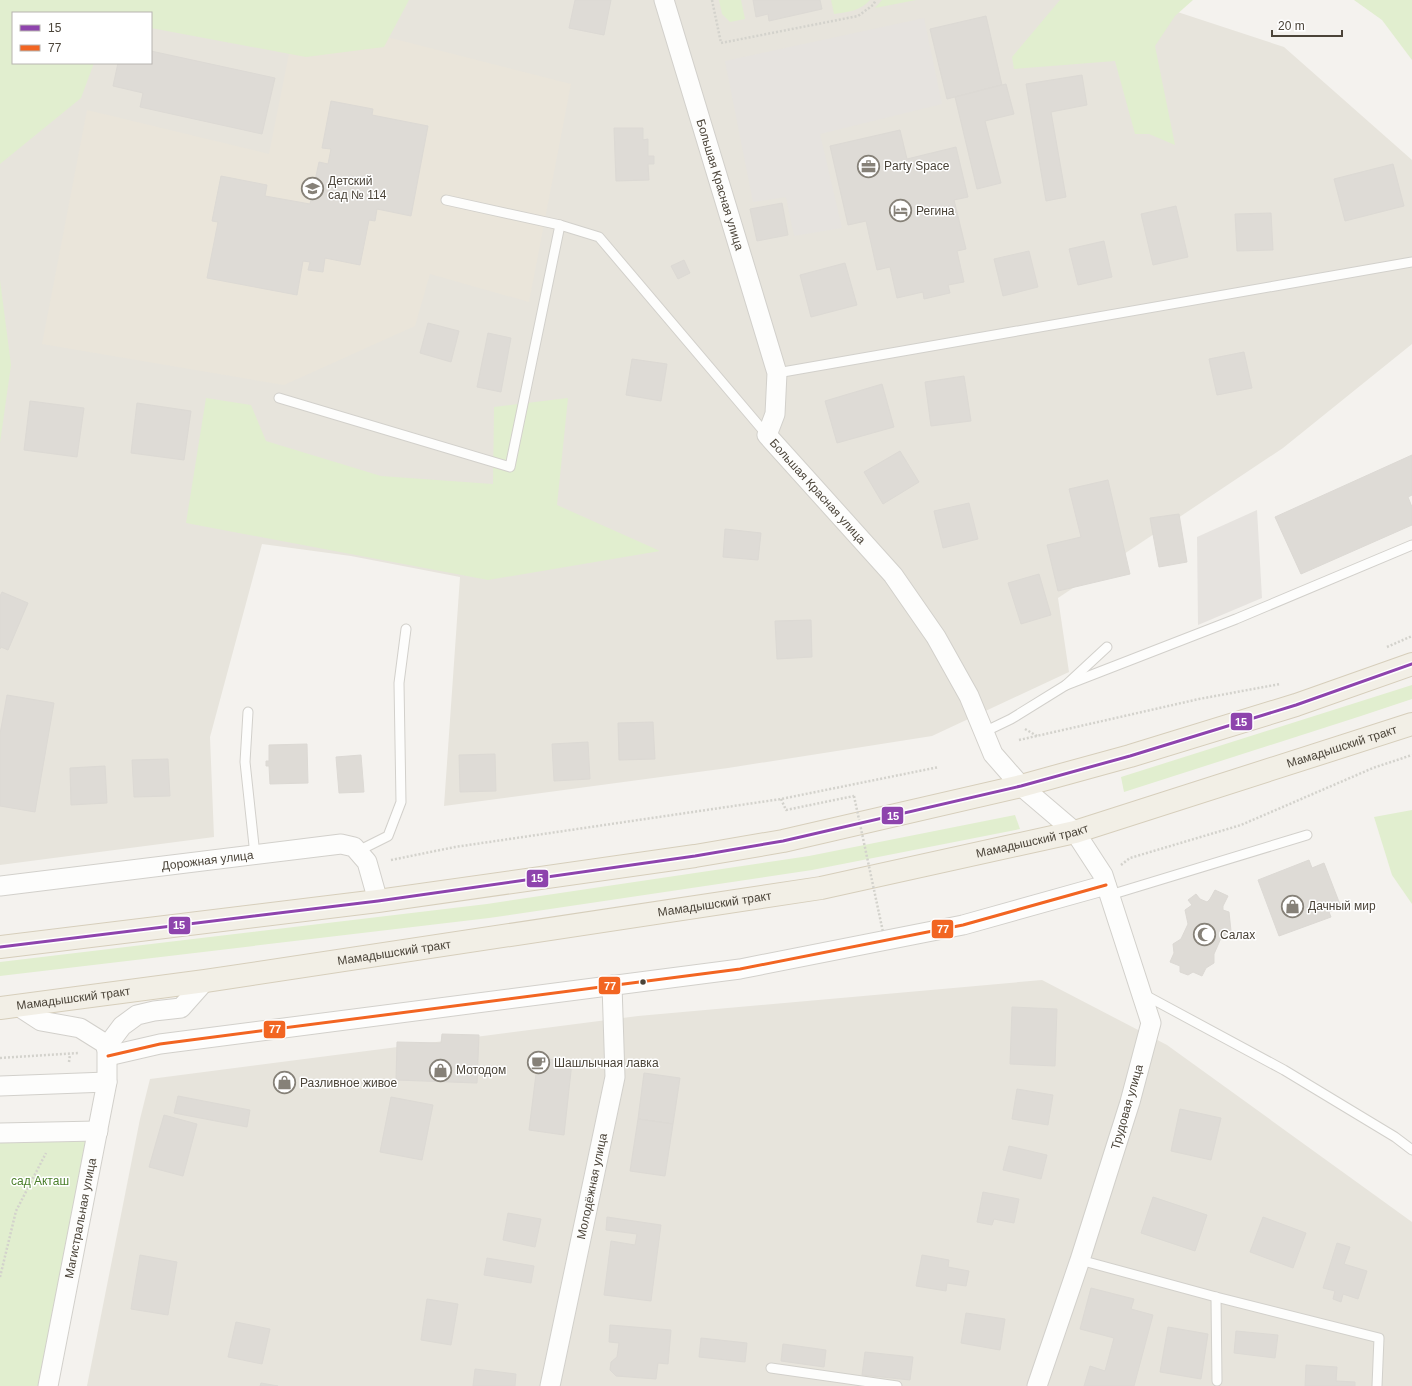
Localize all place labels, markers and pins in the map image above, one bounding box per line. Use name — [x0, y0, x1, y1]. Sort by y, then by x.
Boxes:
office icon: Party Space — [856, 153, 882, 179]
place label: Party Space — [884, 159, 950, 173]
place label: Детский сад № 114 — [328, 174, 387, 202]
school or university icon: Детский сад № 114 — [299, 175, 325, 201]
hotel icon: Регина — [888, 198, 914, 224]
place label: Регина — [916, 204, 955, 218]
shop icon: Дачный мир — [1280, 893, 1306, 919]
place label: Дачный мир — [1308, 899, 1376, 913]
mosque icon: Салах — [1191, 922, 1217, 948]
place label: Салах — [1220, 928, 1255, 942]
unlabelled marker — [638, 977, 648, 987]
cafe icon: Шашлычная лавка — [525, 1050, 551, 1076]
place label: Шашлычная лавка — [554, 1056, 659, 1070]
shop icon: Мотодом — [427, 1057, 453, 1083]
place label: Мотодом — [456, 1063, 506, 1077]
shop icon: Разливное живое — [272, 1070, 298, 1096]
place label: Разливное живое — [300, 1076, 398, 1090]

